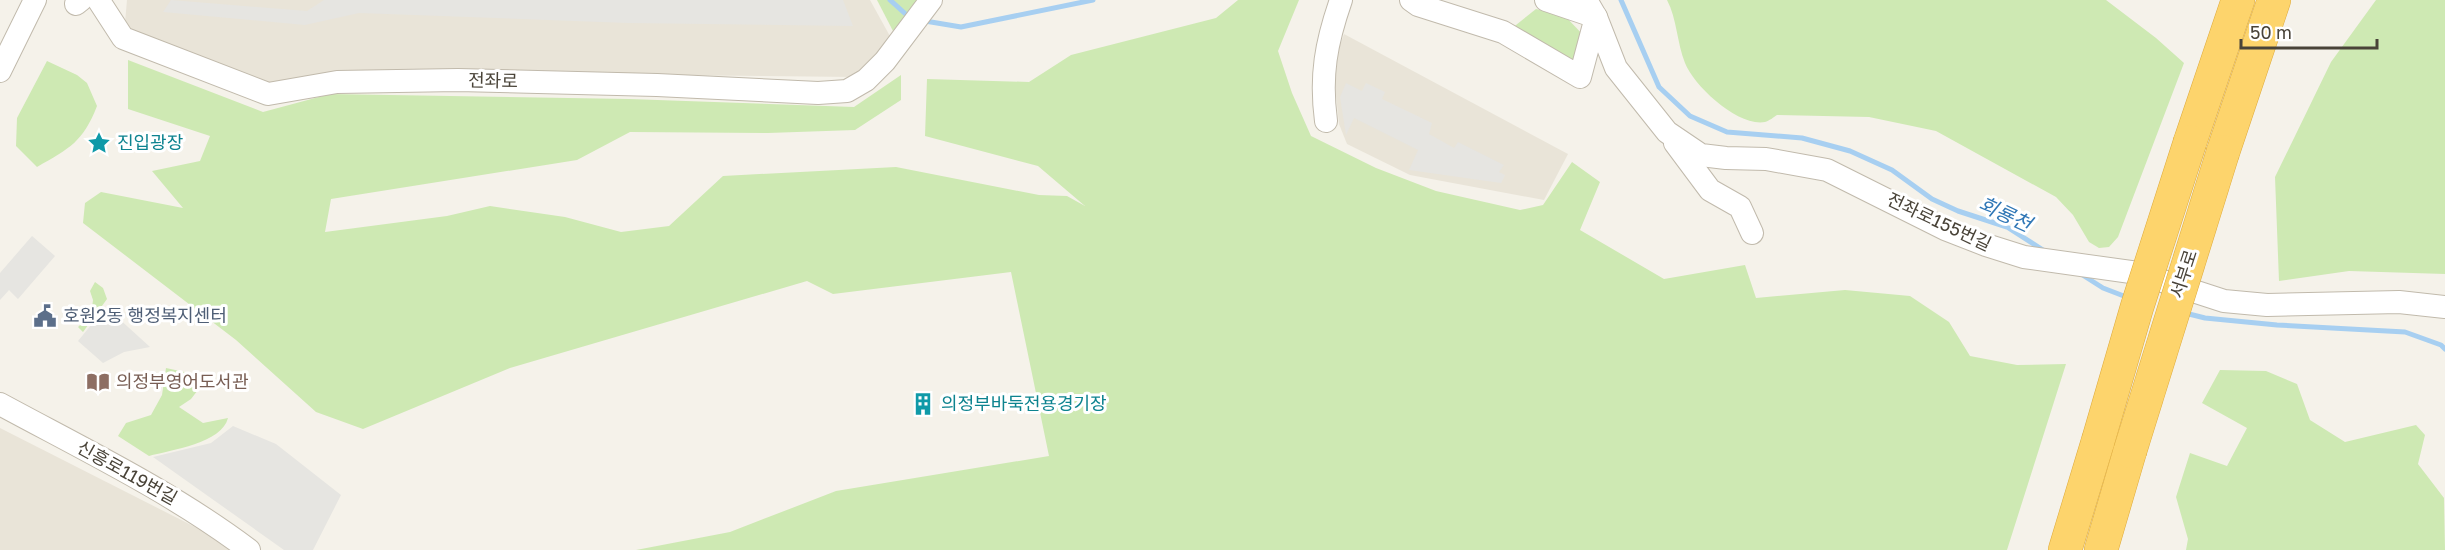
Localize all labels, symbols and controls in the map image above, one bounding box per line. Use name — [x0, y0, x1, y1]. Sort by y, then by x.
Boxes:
scale bar — [2241, 12, 2378, 50]
text: 50 m — [2250, 21, 2292, 43]
street label: 전좌로 — [468, 69, 518, 91]
place icon: 진입광장 — [86, 130, 112, 156]
place label: 진입광장 — [117, 131, 183, 153]
street label: 전좌로155번길 — [1884, 187, 1995, 255]
water label: 회룡천 — [1975, 191, 2038, 237]
street label: 서부로 — [2165, 247, 2201, 301]
public building icon: 호원2동 행정복지센터 — [32, 303, 58, 329]
place label: 호원2동 행정복지센터 — [63, 304, 227, 326]
library icon: 의정부영어도서관 — [85, 369, 111, 395]
place label: 의정부영어도서관 — [116, 370, 249, 392]
building icon: 의정부바둑전용경기장 — [910, 391, 936, 417]
place label: 의정부바둑전용경기장 — [941, 392, 1107, 414]
street label: 신흥로119번길 — [74, 436, 181, 509]

